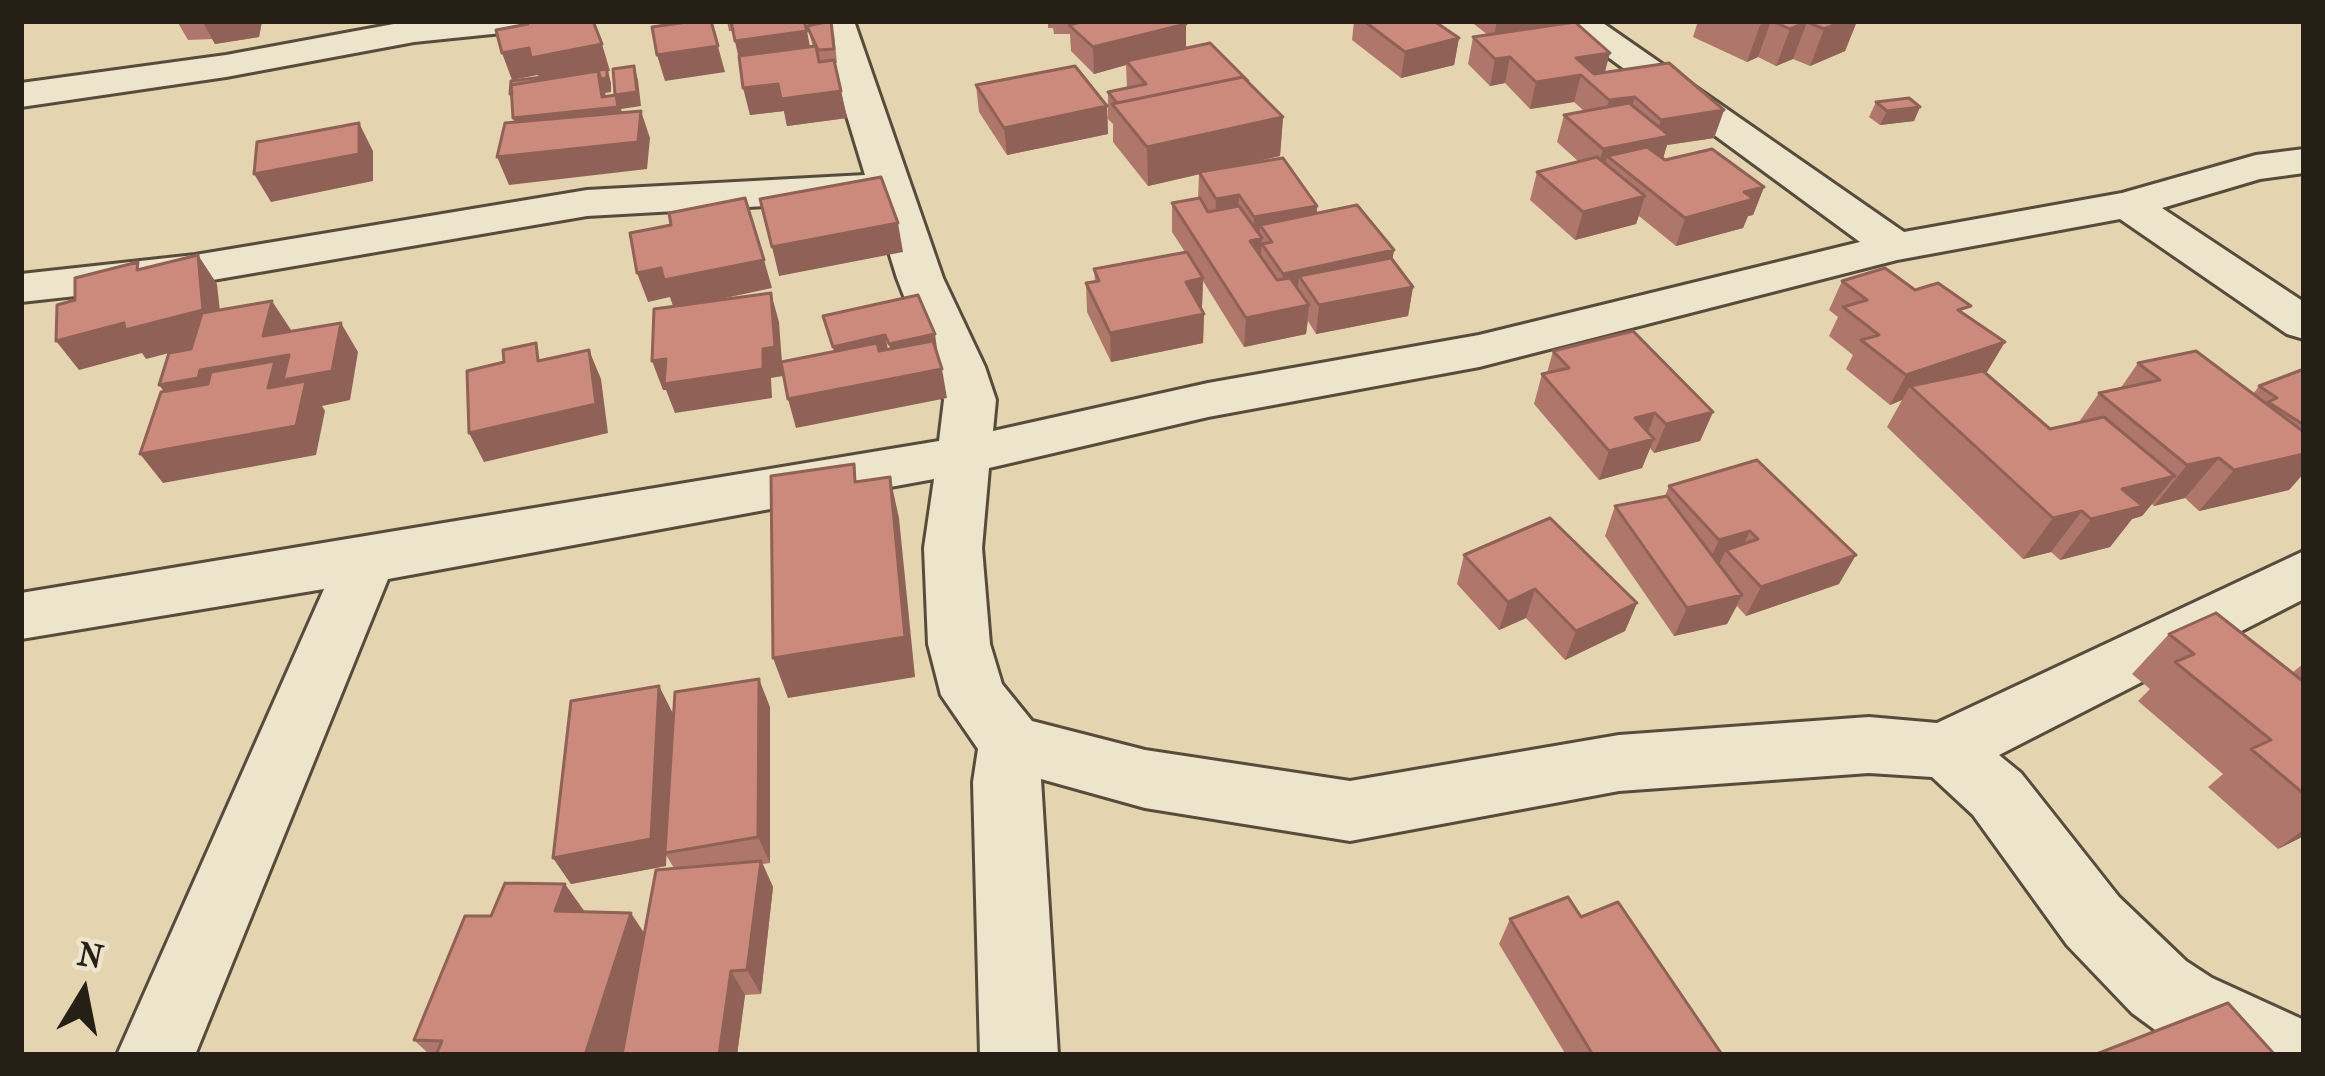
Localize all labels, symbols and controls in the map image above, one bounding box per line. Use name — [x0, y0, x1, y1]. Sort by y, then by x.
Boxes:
north arrow — [24, 932, 144, 1052]
text: N — [75, 935, 106, 977]

